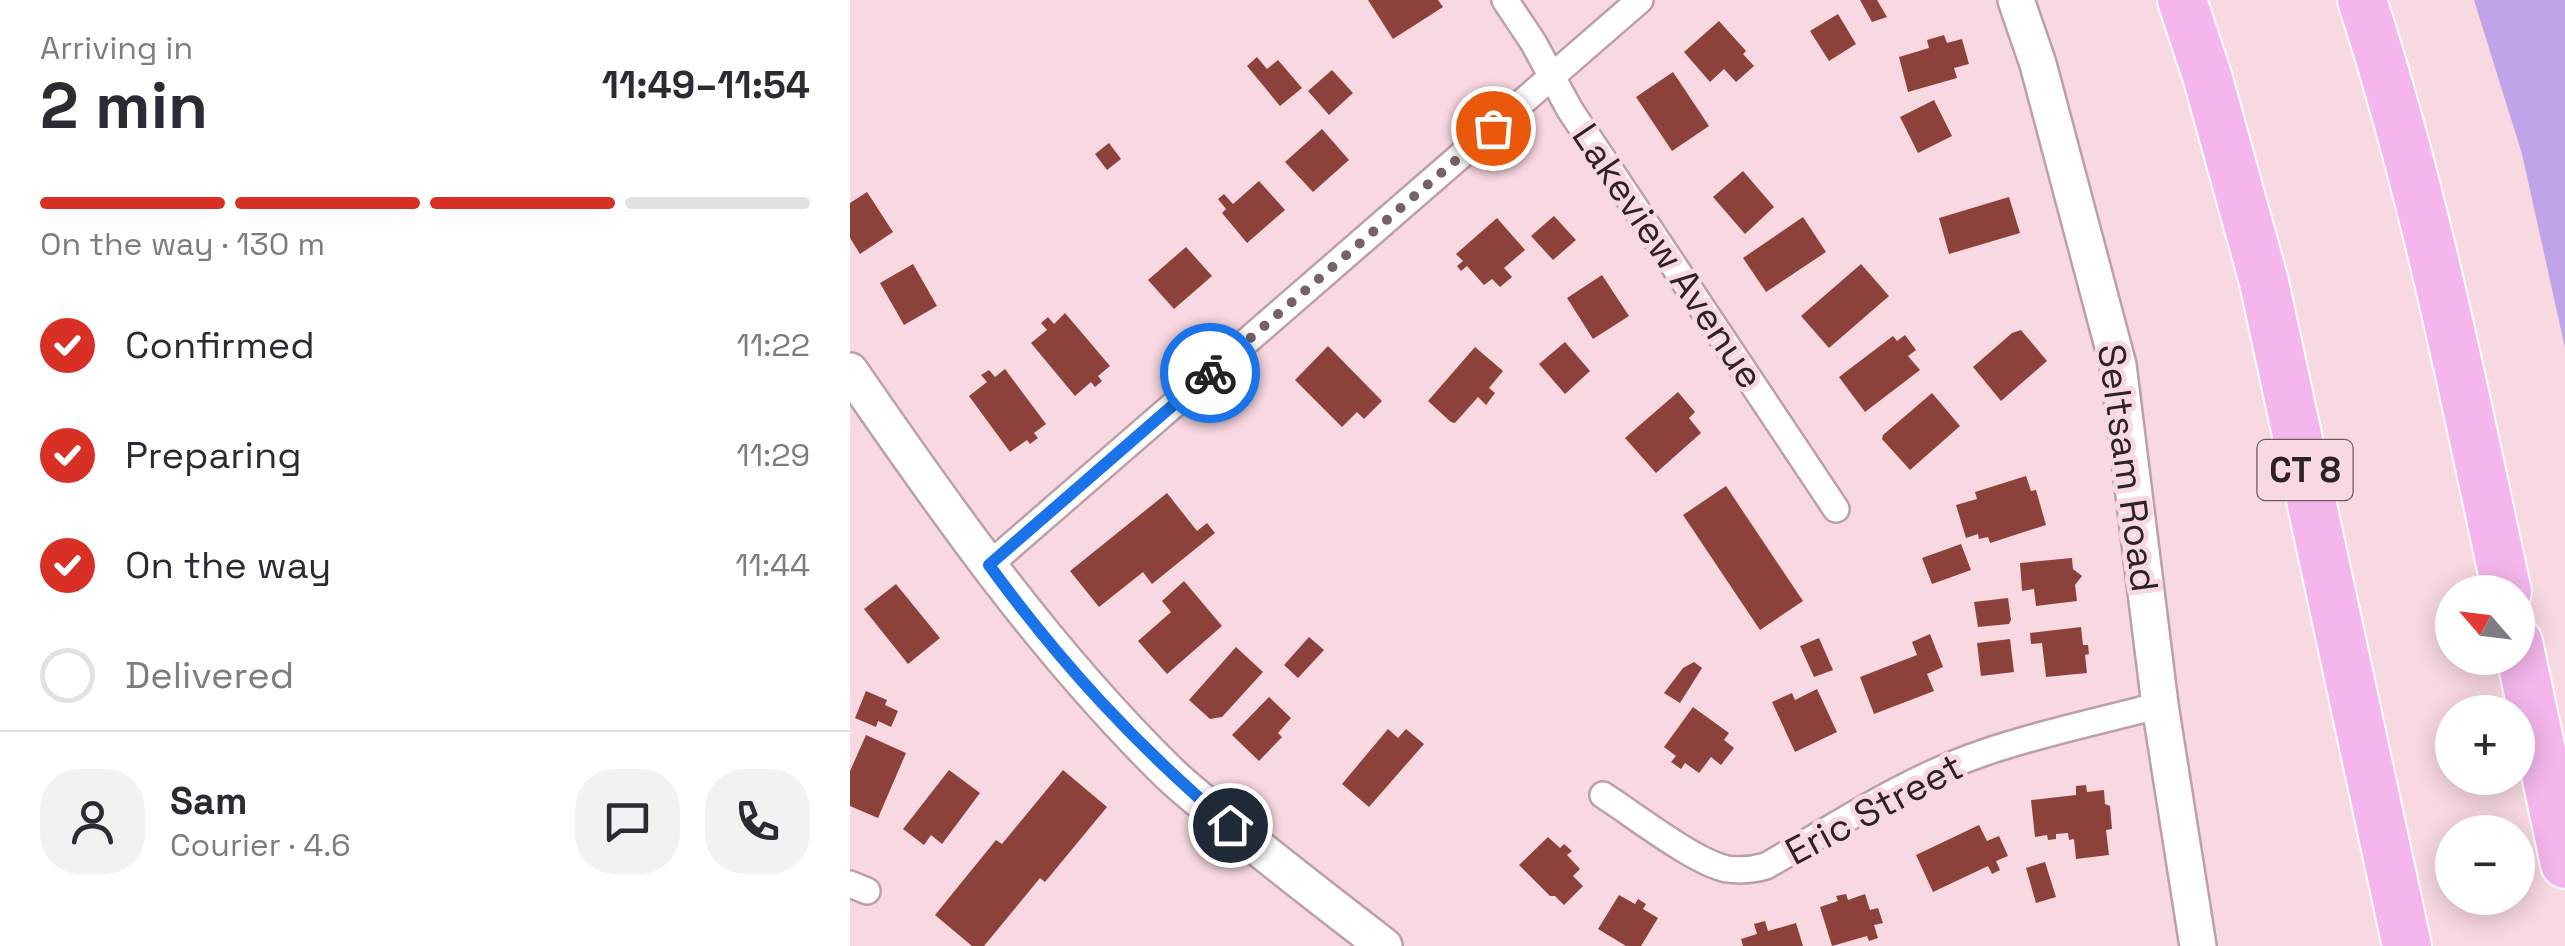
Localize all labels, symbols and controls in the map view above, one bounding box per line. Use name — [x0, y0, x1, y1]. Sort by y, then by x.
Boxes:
text: Arriving in — [40, 28, 193, 68]
text: 11:49–11:54 — [602, 61, 810, 109]
text: 2 min — [40, 64, 208, 147]
pin — [1451, 86, 1536, 171]
icon: bag — [1466, 101, 1521, 156]
street label: Lakeview Avenue — [1562, 114, 1774, 398]
text: On the way · 130 m — [40, 224, 325, 264]
icon: check — [40, 318, 95, 373]
text: Confirmed — [125, 321, 315, 369]
courier — [1160, 323, 1260, 423]
text: 11:22 — [737, 325, 810, 365]
street label: Seltsam Road — [2087, 341, 2169, 595]
icon: bike — [1183, 346, 1238, 401]
icon: check — [40, 428, 95, 483]
text: Preparing — [125, 431, 302, 479]
text: 11:29 — [736, 435, 810, 475]
road number: CT 8 — [2258, 440, 2352, 500]
icon: check — [40, 538, 95, 593]
text: On the way — [125, 541, 331, 589]
text: 11:44 — [735, 545, 810, 585]
north arrow — [2435, 575, 2535, 675]
map controls — [2435, 575, 2535, 915]
text: Delivered — [125, 651, 294, 699]
button: + — [2435, 695, 2535, 795]
street label: Eric Street — [1777, 742, 1971, 876]
button: person — [40, 769, 145, 874]
button: chat — [575, 769, 680, 874]
button: phone — [705, 769, 810, 874]
text: Sam — [170, 777, 247, 825]
pin — [1188, 783, 1273, 868]
icon: home — [1203, 798, 1258, 853]
button: − — [2435, 815, 2535, 915]
text: Courier · 4.6 — [170, 825, 351, 865]

